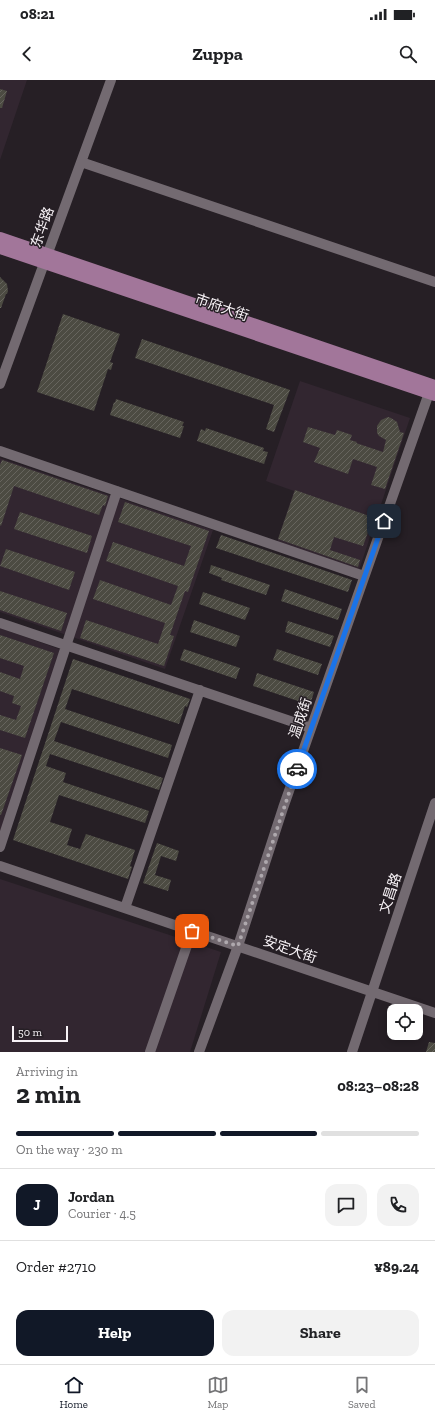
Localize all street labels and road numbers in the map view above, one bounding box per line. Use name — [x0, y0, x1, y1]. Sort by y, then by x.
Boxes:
street label: 东华路 — [27, 205, 58, 250]
street label: 市府大街 — [193, 290, 251, 325]
street label: 温成街 — [286, 696, 315, 741]
street label: 文昌路 — [376, 871, 405, 916]
street label: 安定大街 — [261, 932, 319, 967]

